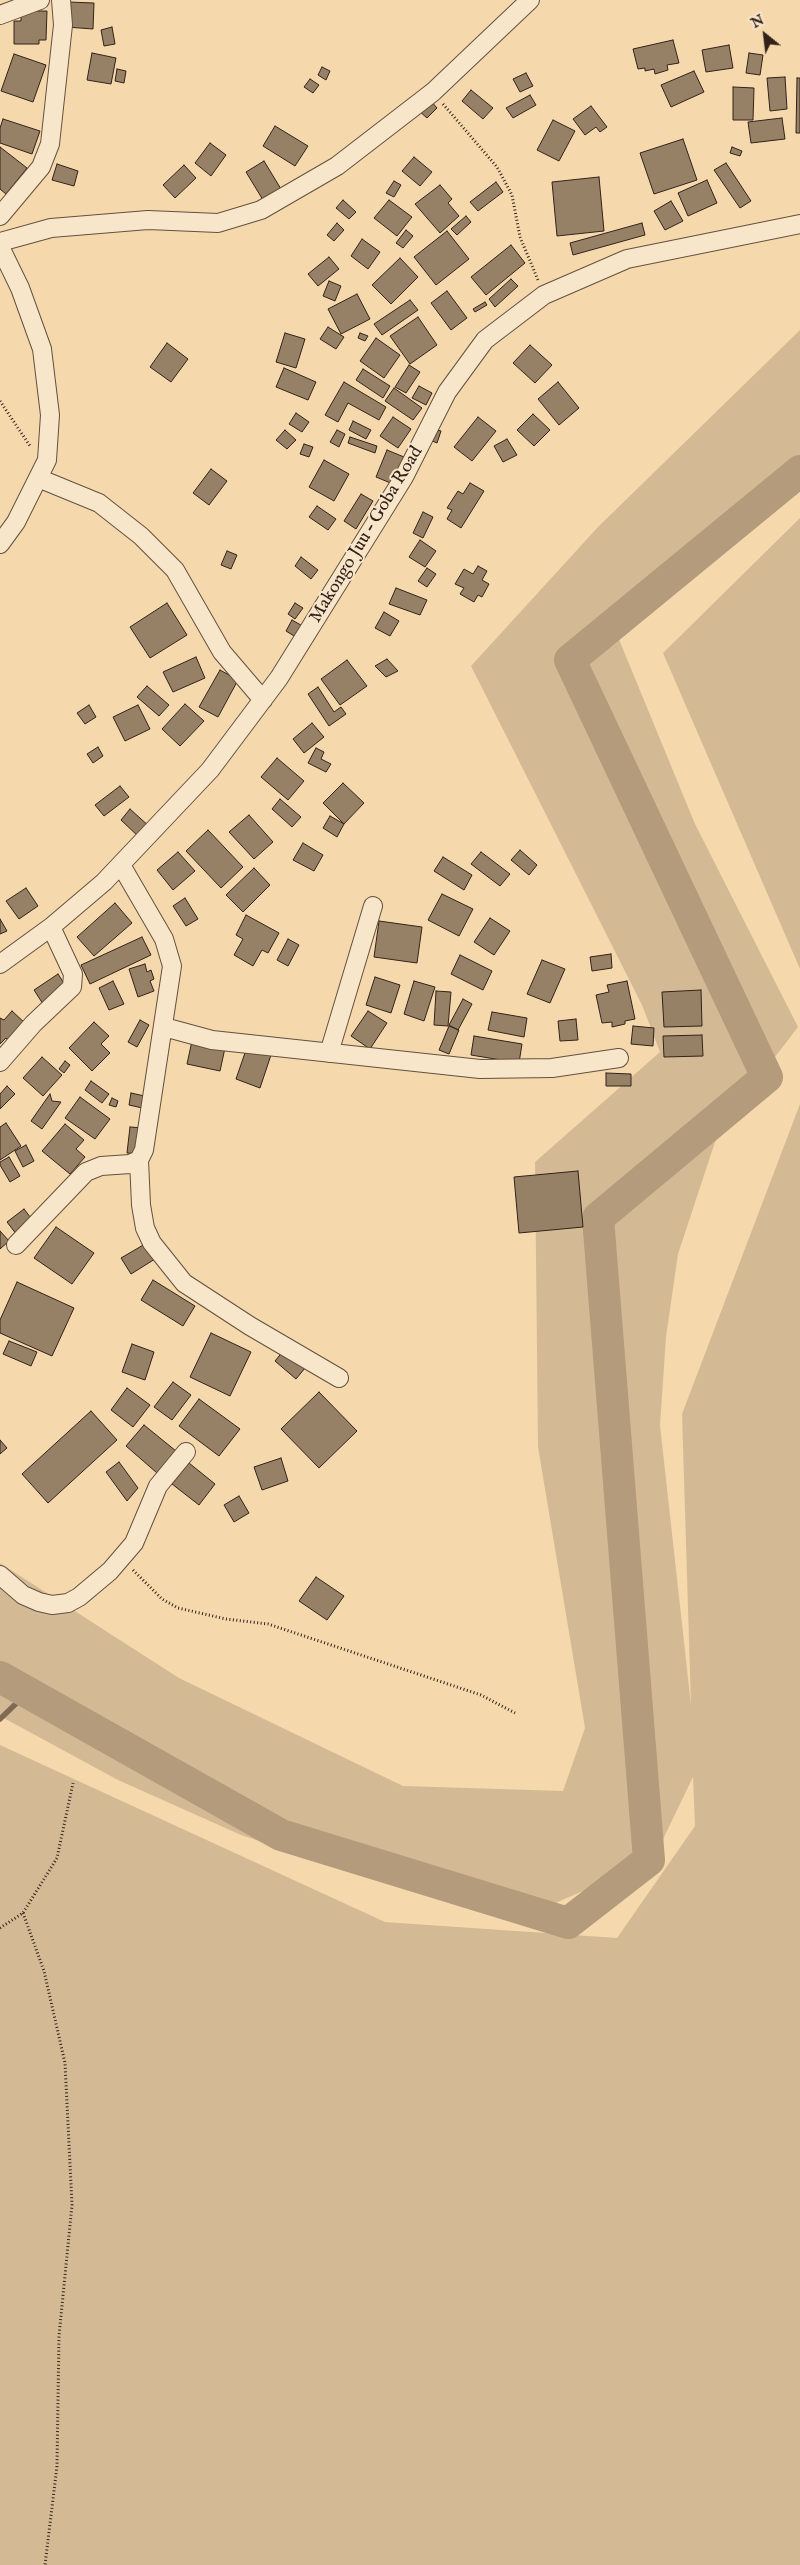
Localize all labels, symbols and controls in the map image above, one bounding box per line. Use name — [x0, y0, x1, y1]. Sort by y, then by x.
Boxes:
north arrow — [740, 10, 790, 60]
text: N — [748, 11, 767, 33]
street label: Makongo Juu – Goba Road — [306, 443, 428, 627]

